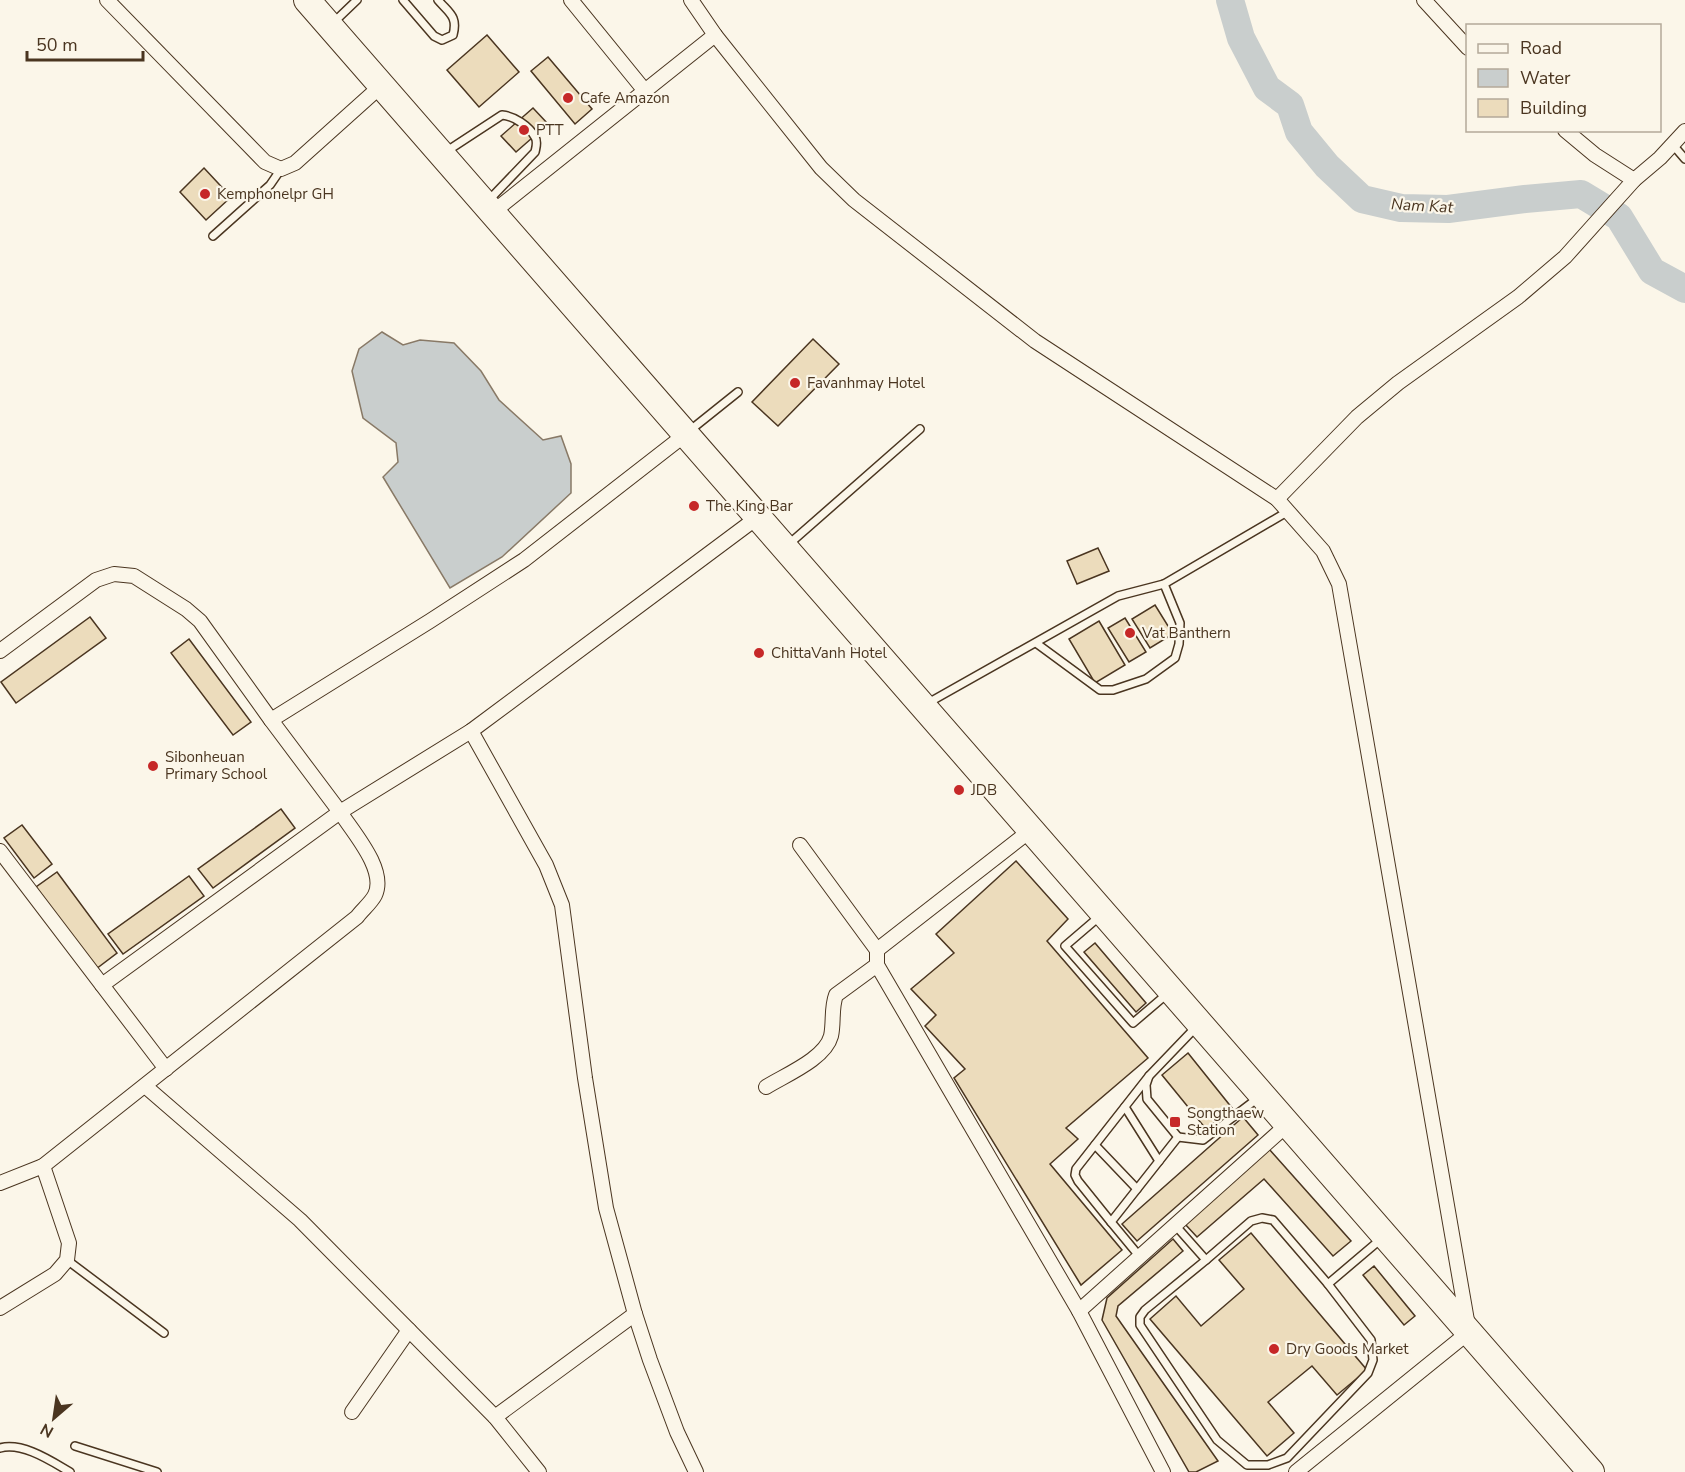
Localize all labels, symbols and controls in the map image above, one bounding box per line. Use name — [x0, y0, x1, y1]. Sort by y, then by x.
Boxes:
scale bar — [27, 24, 142, 62]
legend — [1466, 24, 1661, 132]
text: 50 m — [36, 33, 78, 57]
text: Road — [1520, 36, 1562, 60]
text: Water — [1520, 66, 1571, 90]
place label: Cafe Amazon — [580, 88, 670, 108]
marker: Cafe Amazon — [561, 91, 575, 105]
text: Building — [1520, 96, 1587, 120]
place label: PTT — [536, 120, 563, 140]
marker: PTT — [517, 123, 531, 137]
place label: Kemphonelpr GH — [217, 184, 334, 204]
marker: Kemphonelpr GH — [198, 187, 212, 201]
water label: Nam Kat — [1390, 193, 1454, 219]
place label: Favanhmay Hotel — [807, 373, 925, 393]
marker: Favanhmay Hotel — [788, 376, 802, 390]
place label: The King Bar — [706, 496, 793, 516]
marker: The King Bar — [687, 499, 701, 513]
place label: Vat Banthern — [1141, 623, 1231, 643]
marker: Vat Banthern — [1123, 626, 1137, 640]
place label: ChittaVanh Hotel — [771, 643, 888, 663]
marker: ChittaVanh Hotel — [752, 646, 766, 660]
place label: Sibonheuan Primary School — [165, 747, 268, 784]
marker: Sibonheuan Primary School — [146, 759, 160, 773]
place label: JDB — [970, 780, 997, 800]
marker: JDB — [952, 783, 966, 797]
place label: Songthaew Station — [1187, 1103, 1264, 1140]
marker: Songthaew Station — [1168, 1115, 1182, 1129]
place label: Dry Goods Market — [1286, 1339, 1409, 1359]
marker: Dry Goods Market — [1267, 1342, 1281, 1356]
north arrow — [24, 1388, 84, 1448]
text: N — [37, 1418, 58, 1443]

